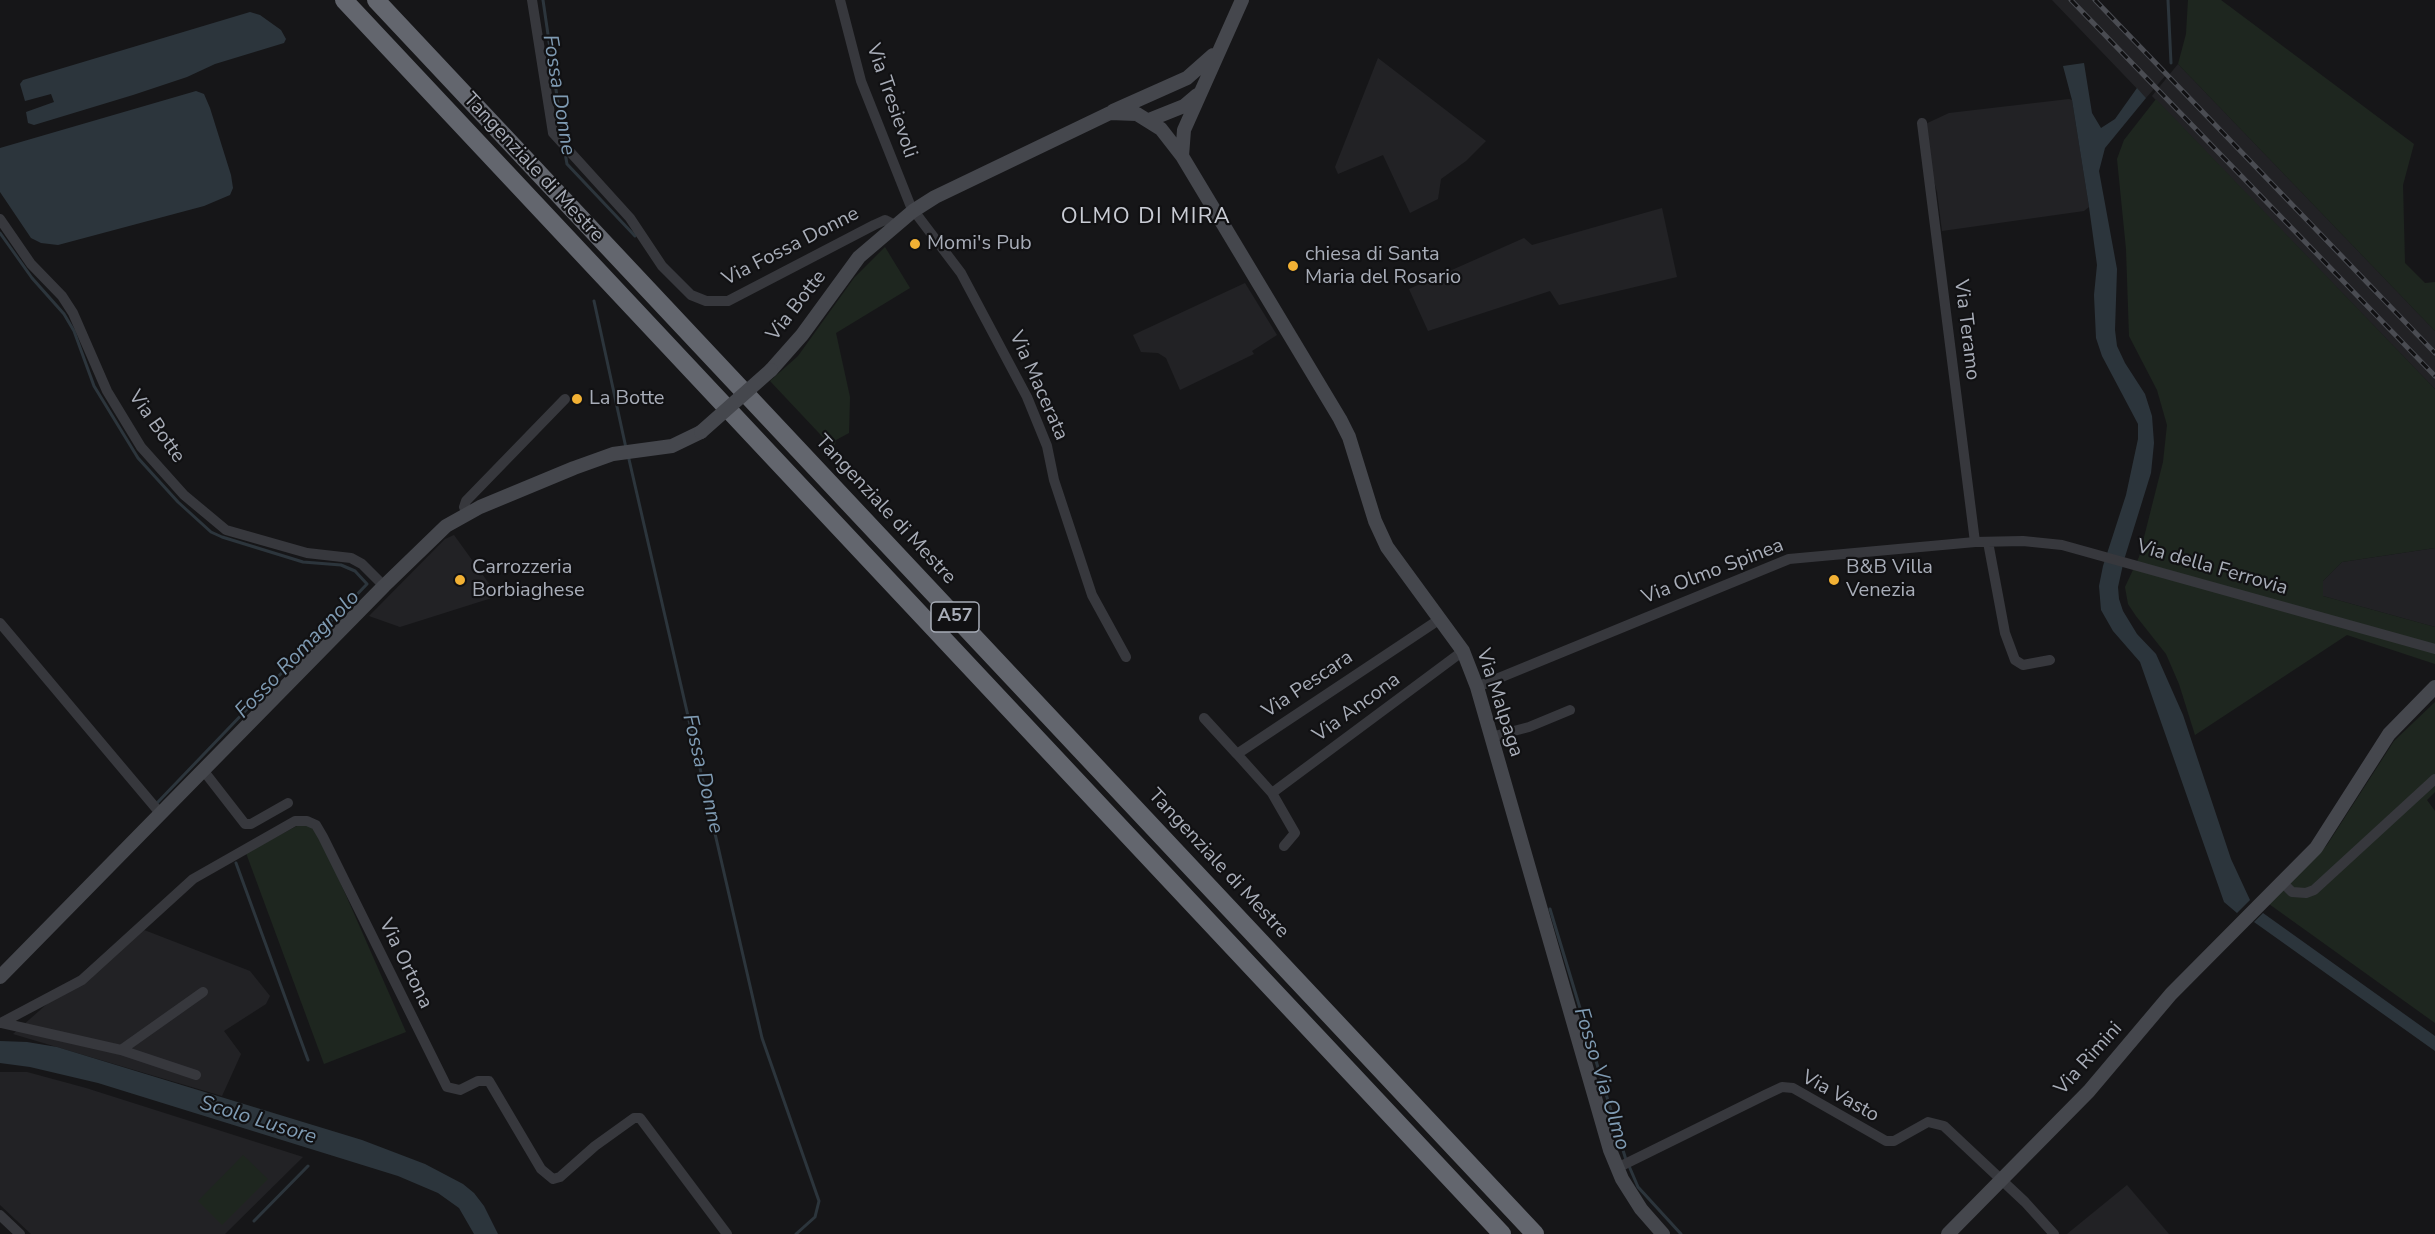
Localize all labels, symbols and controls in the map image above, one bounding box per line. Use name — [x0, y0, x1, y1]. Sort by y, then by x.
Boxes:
water label: Fossa Donne — [536, 33, 580, 157]
street label: Via Tresievoli — [860, 41, 922, 161]
street label: Tangenziale di Mestre — [458, 88, 608, 248]
street label: Via Fossa Donne — [719, 202, 863, 292]
district label: OLMO DI MIRA — [1061, 205, 1231, 231]
place label: Momi's Pub — [927, 232, 1032, 256]
marker: Momi's Pub — [908, 237, 922, 251]
place label: chiesa di Santa Maria del Rosario — [1305, 243, 1461, 290]
marker: chiesa di Santa Maria del Rosario — [1286, 259, 1300, 273]
street label: Via Botte — [762, 266, 832, 346]
street label: Via Teramo — [1948, 278, 1984, 382]
street label: Via Macerata — [1003, 328, 1073, 444]
street label: Via Botte — [122, 386, 190, 468]
place label: La Botte — [589, 387, 664, 411]
marker: La Botte — [570, 392, 584, 406]
street label: Tangenziale di Mestre — [810, 430, 960, 590]
street label: Via Olmo Spinea — [1639, 534, 1787, 610]
street label: Via della Ferrovia — [2134, 535, 2290, 601]
place label: Carrozzeria Borbiaghese — [472, 556, 585, 603]
place label: B&B Villa Venezia — [1846, 556, 1933, 603]
marker: Carrozzeria Borbiaghese — [453, 573, 467, 587]
marker: B&B Villa Venezia — [1827, 573, 1841, 587]
water label: Fosso Romagnolo — [230, 586, 366, 724]
road number: A57 — [931, 602, 979, 632]
street label: Via Pescara — [1258, 646, 1358, 724]
street label: Via Malpaga — [1470, 646, 1528, 760]
street label: Via Ancona — [1309, 668, 1405, 748]
water label: Fossa Donne — [676, 712, 728, 836]
street label: Tangenziale di Mestre — [1143, 784, 1293, 944]
street label: Via Ortona — [373, 915, 437, 1013]
water label: Fosso Via Olmo — [1567, 1005, 1635, 1153]
street label: Via Rimini — [2050, 1018, 2128, 1100]
street label: Via Vasto — [1797, 1066, 1883, 1128]
water label: Scolo Lusore — [197, 1091, 319, 1151]

